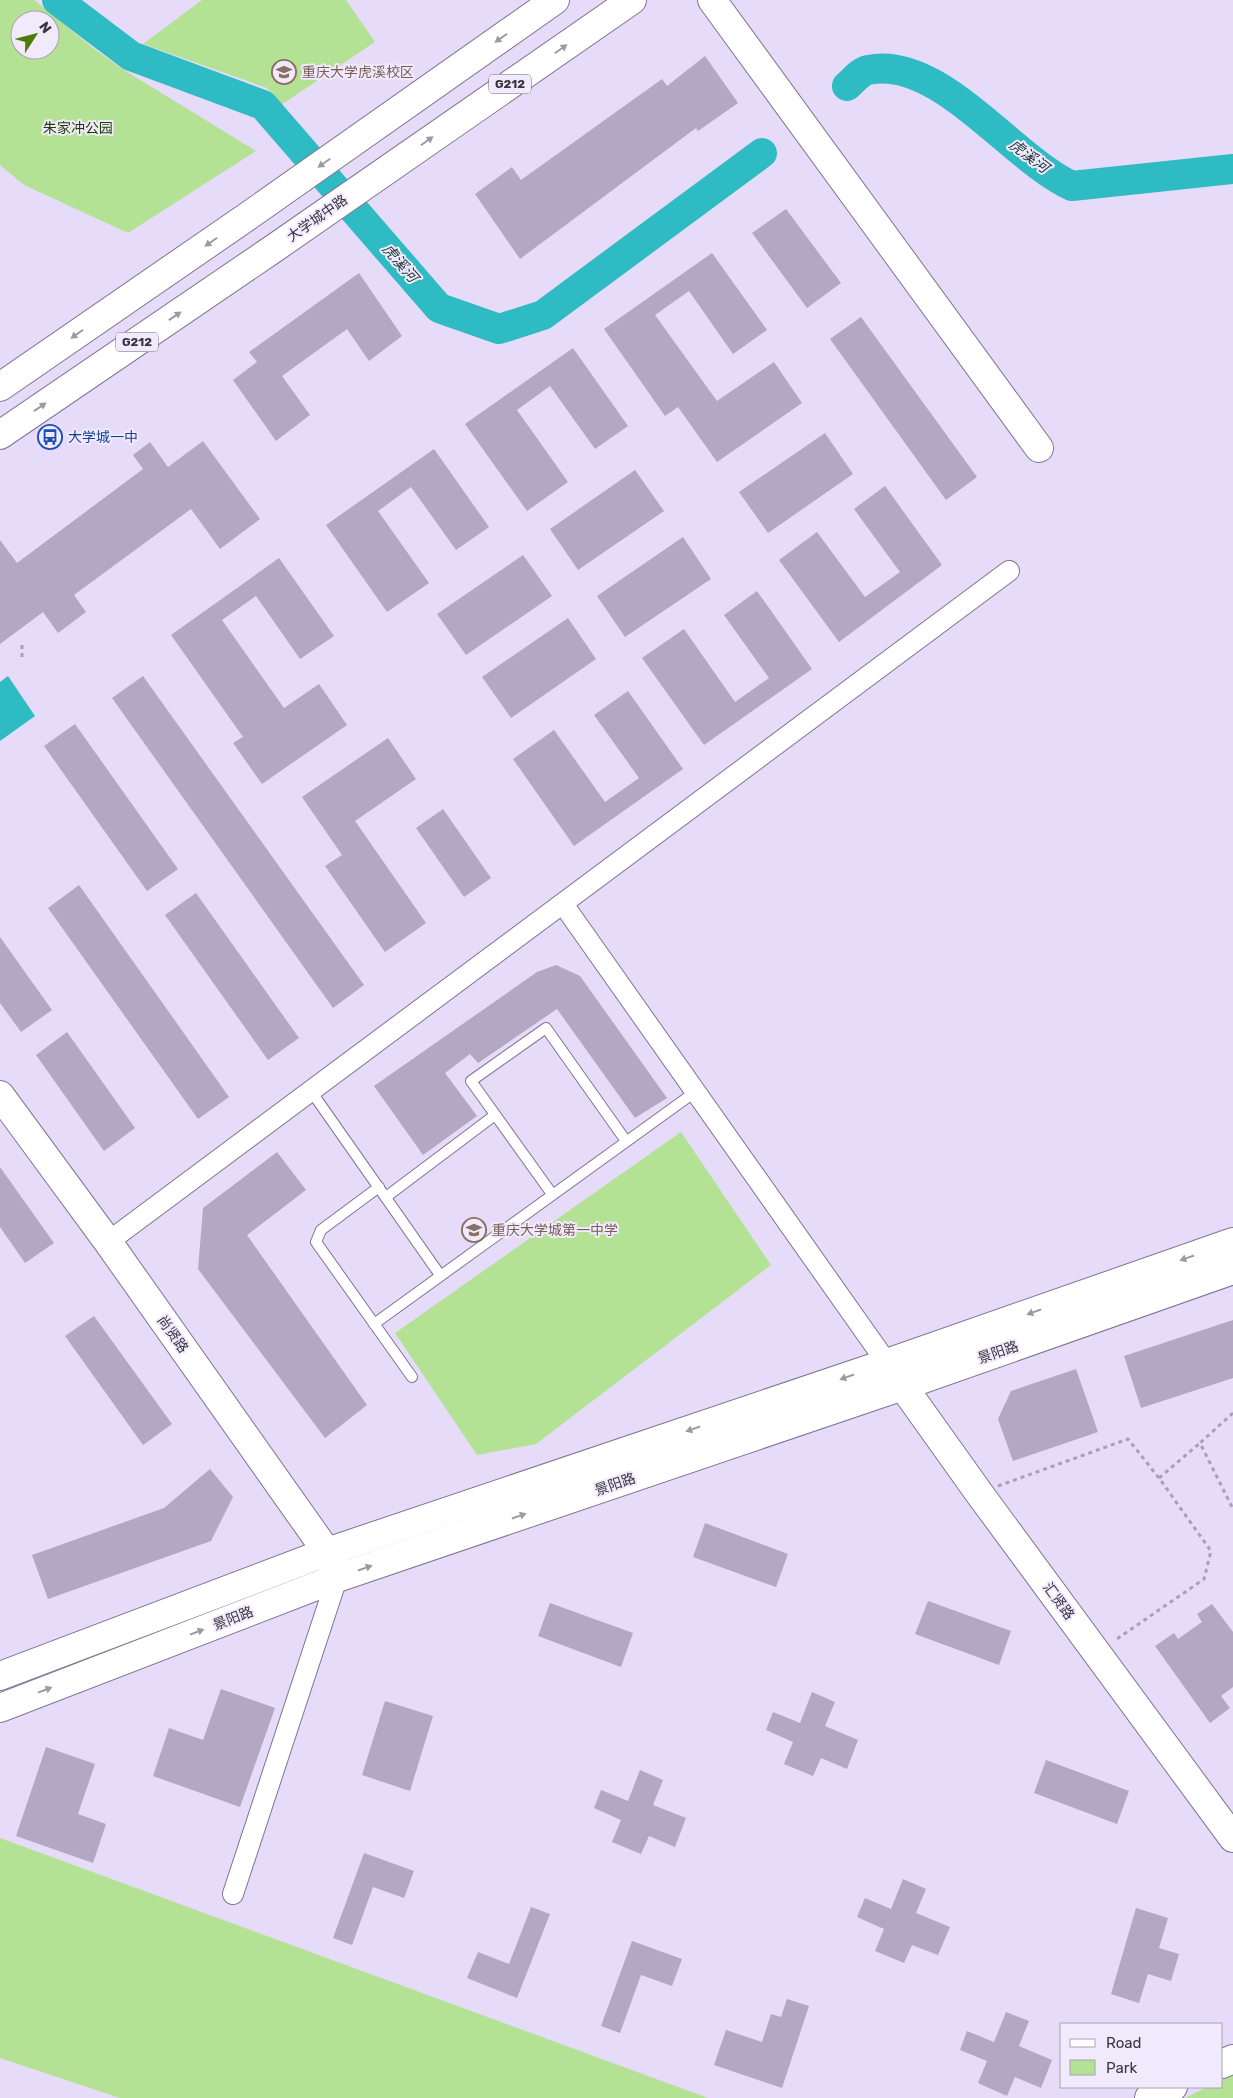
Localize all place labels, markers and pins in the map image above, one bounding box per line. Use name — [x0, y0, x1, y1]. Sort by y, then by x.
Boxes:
school or university icon: 重庆大学虎溪校区 — [271, 59, 297, 85]
place label: 重庆大学虎溪校区 — [302, 64, 414, 81]
bus stop icon: 大学城一中 — [37, 424, 63, 450]
place label: 大学城一中 — [68, 429, 138, 446]
school or university icon: 重庆大学城第一中学 — [461, 1217, 487, 1243]
place label: 重庆大学城第一中学 — [492, 1222, 618, 1239]

